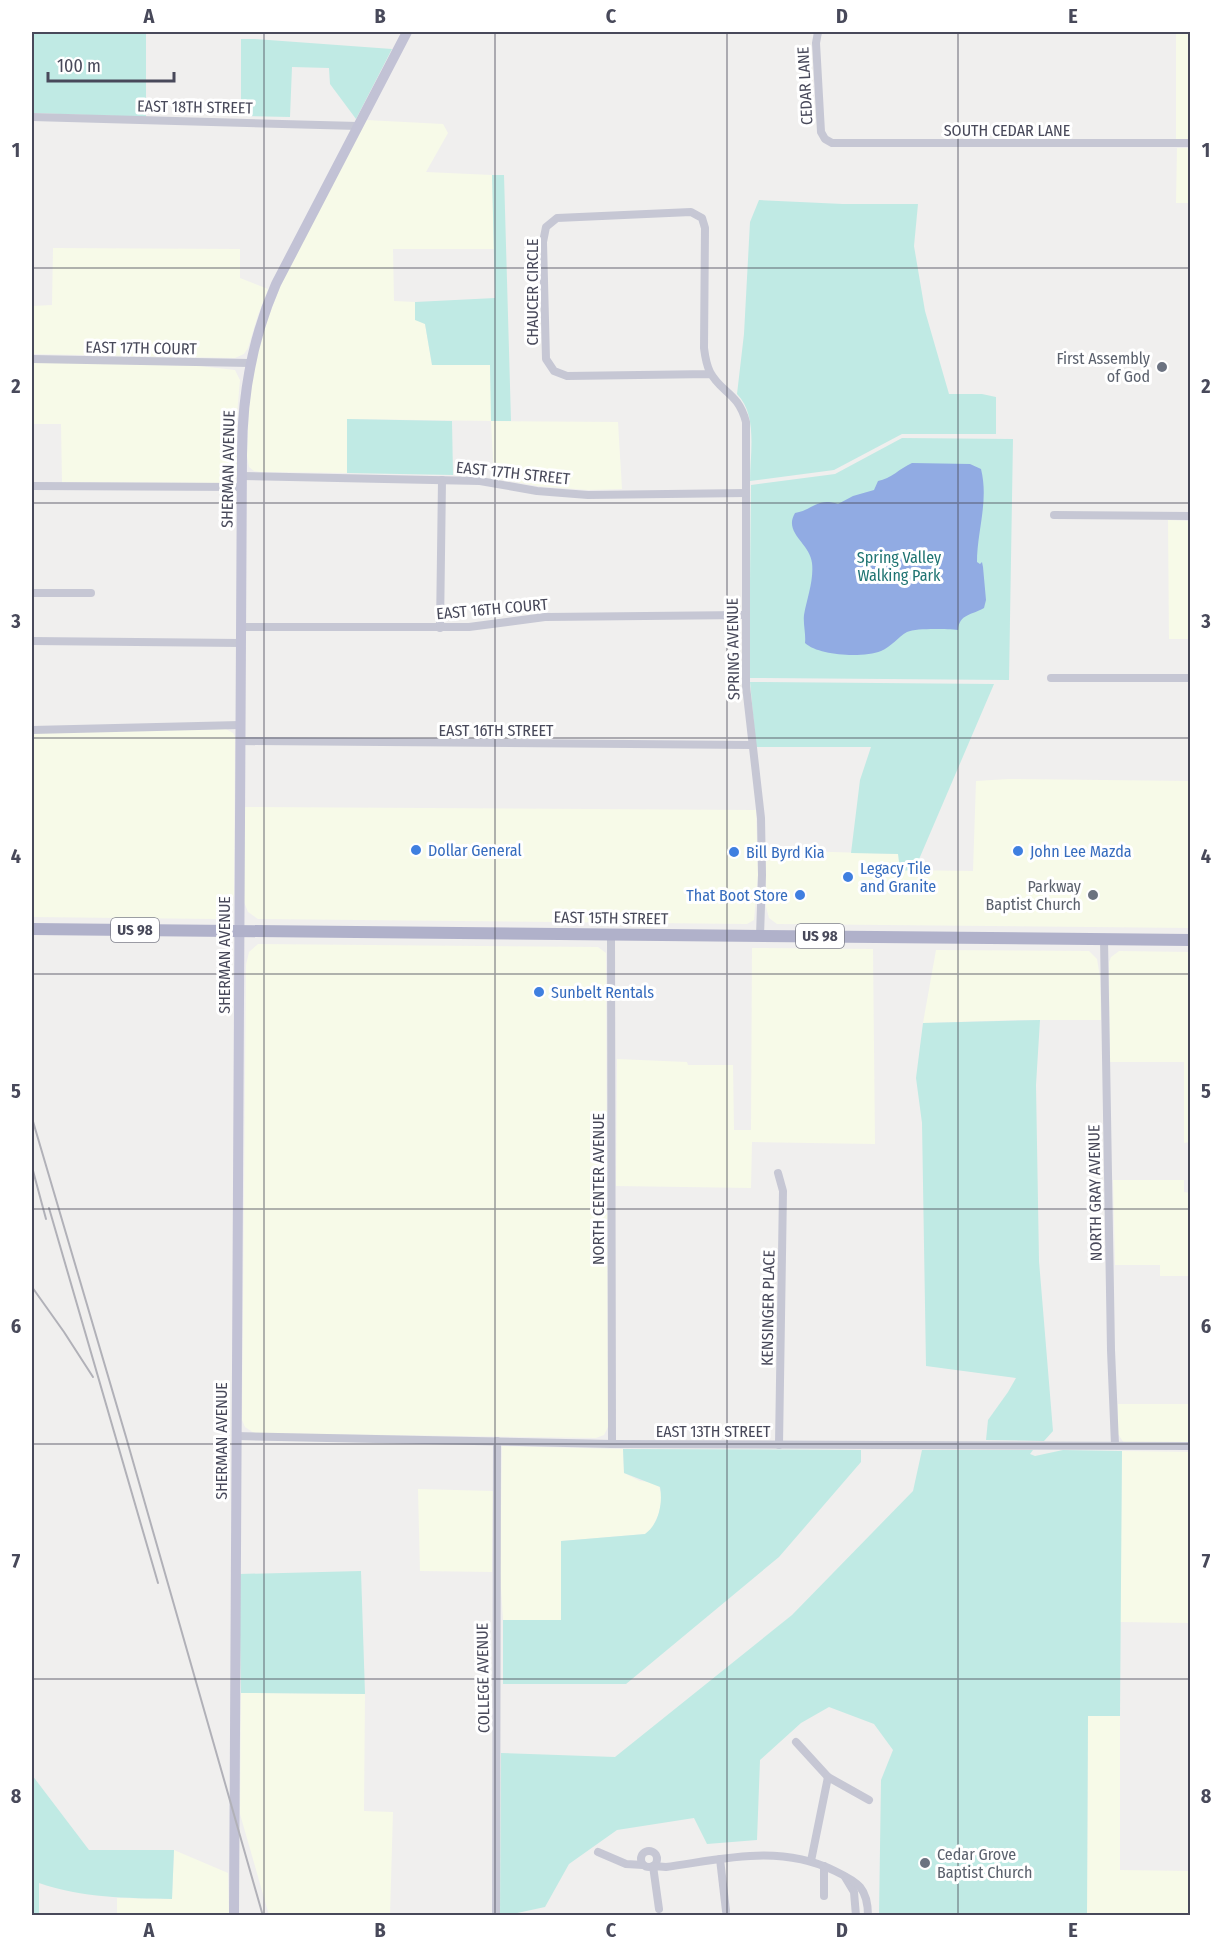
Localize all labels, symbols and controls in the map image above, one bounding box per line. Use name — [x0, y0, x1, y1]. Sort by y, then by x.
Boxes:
text: A — [143, 4, 156, 28]
text: B — [374, 4, 386, 28]
text: C — [606, 4, 617, 28]
text: D — [836, 4, 848, 28]
text: E — [1068, 4, 1078, 28]
scale bar — [48, 45, 174, 83]
street label: CEDAR LANE — [793, 46, 817, 126]
text: 100 m — [57, 55, 101, 77]
street label: EAST 18TH STREET — [137, 96, 254, 118]
street label: SOUTH CEDAR LANE — [944, 121, 1070, 140]
text: 1 — [12, 138, 20, 162]
text: 1 — [1202, 138, 1210, 162]
street label: CHAUCER CIRCLE — [523, 238, 542, 346]
street label: EAST 17TH COURT — [85, 338, 197, 358]
place label: First Assembly of God — [1056, 349, 1151, 386]
marker: First Assembly of God — [1155, 360, 1169, 374]
text: 2 — [10, 374, 21, 398]
text: 2 — [1200, 374, 1211, 398]
street label: SHERMAN AVENUE — [217, 410, 239, 528]
street label: EAST 17TH STREET — [455, 458, 571, 488]
park label: Spring Valley Walking Park — [857, 548, 942, 585]
street label: EAST 16TH COURT — [435, 595, 549, 623]
street label: SPRING AVENUE — [723, 598, 743, 700]
text: 3 — [10, 609, 21, 633]
text: 3 — [1200, 609, 1211, 633]
street label: EAST 16TH STREET — [438, 721, 554, 740]
place label: Dollar General — [428, 841, 522, 860]
place label: John Lee Mazda — [1030, 842, 1132, 861]
marker: Dollar General — [409, 843, 423, 857]
place label: Bill Byrd Kia — [746, 843, 825, 862]
text: 4 — [11, 844, 21, 868]
marker: John Lee Mazda — [1011, 844, 1025, 858]
text: 4 — [1201, 844, 1211, 868]
marker: Bill Byrd Kia — [727, 845, 741, 859]
place label: Legacy Tile and Granite — [860, 859, 936, 896]
marker: Legacy Tile and Granite — [841, 870, 855, 884]
place label: Parkway Baptist Church — [986, 877, 1082, 914]
place label: That Boot Store — [686, 886, 788, 905]
marker: That Boot Store — [793, 888, 807, 902]
marker: Parkway Baptist Church — [1086, 888, 1100, 902]
street label: SHERMAN AVENUE — [215, 896, 234, 1014]
street label: EAST 15TH STREET — [554, 908, 669, 929]
road number: US 98 — [111, 918, 159, 942]
road number: US 98 — [796, 924, 844, 948]
place label: Sunbelt Rentals — [551, 983, 654, 1002]
marker: Sunbelt Rentals — [532, 985, 546, 999]
text: 5 — [11, 1079, 21, 1103]
text: 5 — [1201, 1079, 1211, 1103]
street label: NORTH CENTER AVENUE — [589, 1113, 608, 1265]
street label: NORTH GRAY AVENUE — [1084, 1124, 1106, 1262]
street label: KENSINGER PLACE — [757, 1250, 779, 1366]
text: 6 — [11, 1314, 21, 1338]
text: 6 — [1201, 1314, 1211, 1338]
street label: SHERMAN AVENUE — [212, 1382, 231, 1500]
street label: EAST 13TH STREET — [656, 1422, 771, 1441]
text: 7 — [12, 1549, 21, 1573]
text: 7 — [1202, 1549, 1211, 1573]
street label: COLLEGE AVENUE — [473, 1623, 493, 1733]
text: 8 — [11, 1784, 22, 1808]
text: 8 — [1201, 1784, 1212, 1808]
place label: Cedar Grove Baptist Church — [937, 1845, 1032, 1882]
marker: Cedar Grove Baptist Church — [918, 1856, 932, 1870]
text: A — [143, 1918, 156, 1942]
text: B — [374, 1918, 386, 1942]
text: C — [606, 1918, 617, 1942]
text: D — [836, 1918, 848, 1942]
text: E — [1068, 1918, 1078, 1942]

